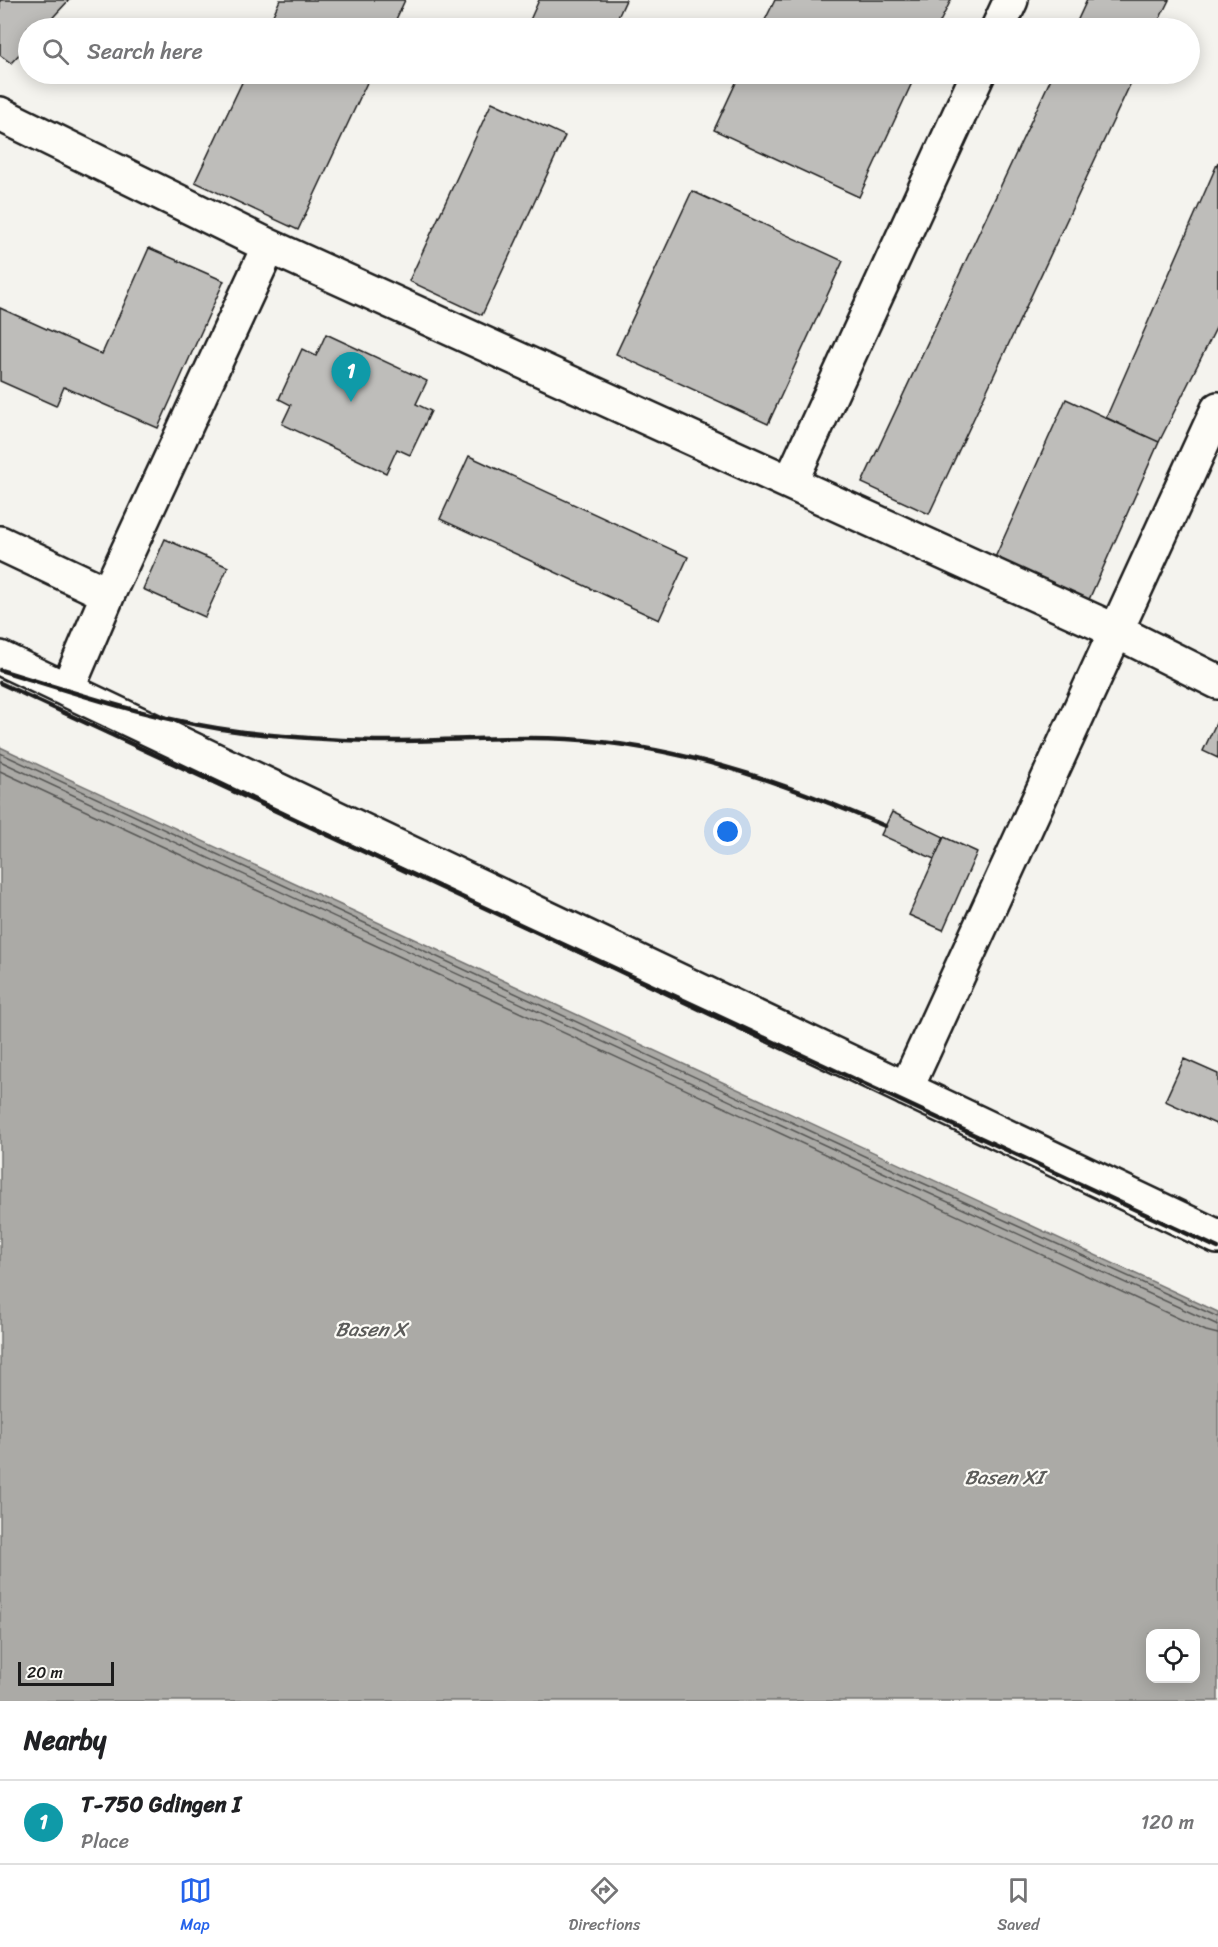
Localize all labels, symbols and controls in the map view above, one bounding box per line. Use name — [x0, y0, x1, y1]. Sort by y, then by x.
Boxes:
search box — [18, 18, 1200, 84]
text: Search here — [87, 32, 203, 71]
icon: search — [39, 35, 72, 68]
pin: 1 — [332, 352, 370, 402]
your location — [713, 817, 742, 846]
water label: Basen X — [335, 1312, 410, 1347]
water label: Basen XI — [964, 1460, 1049, 1495]
map controls — [1146, 1629, 1200, 1683]
button: locate — [1146, 1629, 1200, 1683]
text: 20 m — [27, 1658, 63, 1687]
scale bar — [18, 1659, 114, 1686]
text: Nearby — [24, 1717, 106, 1763]
text: T-750 Gdingen I — [81, 1785, 241, 1824]
text: 1 — [39, 1805, 48, 1840]
text: 120 m — [1141, 1805, 1194, 1840]
text: Place — [81, 1824, 129, 1859]
tab: Map — [179, 1874, 212, 1939]
tab: Directions — [569, 1874, 640, 1939]
tab: Saved — [997, 1874, 1039, 1939]

